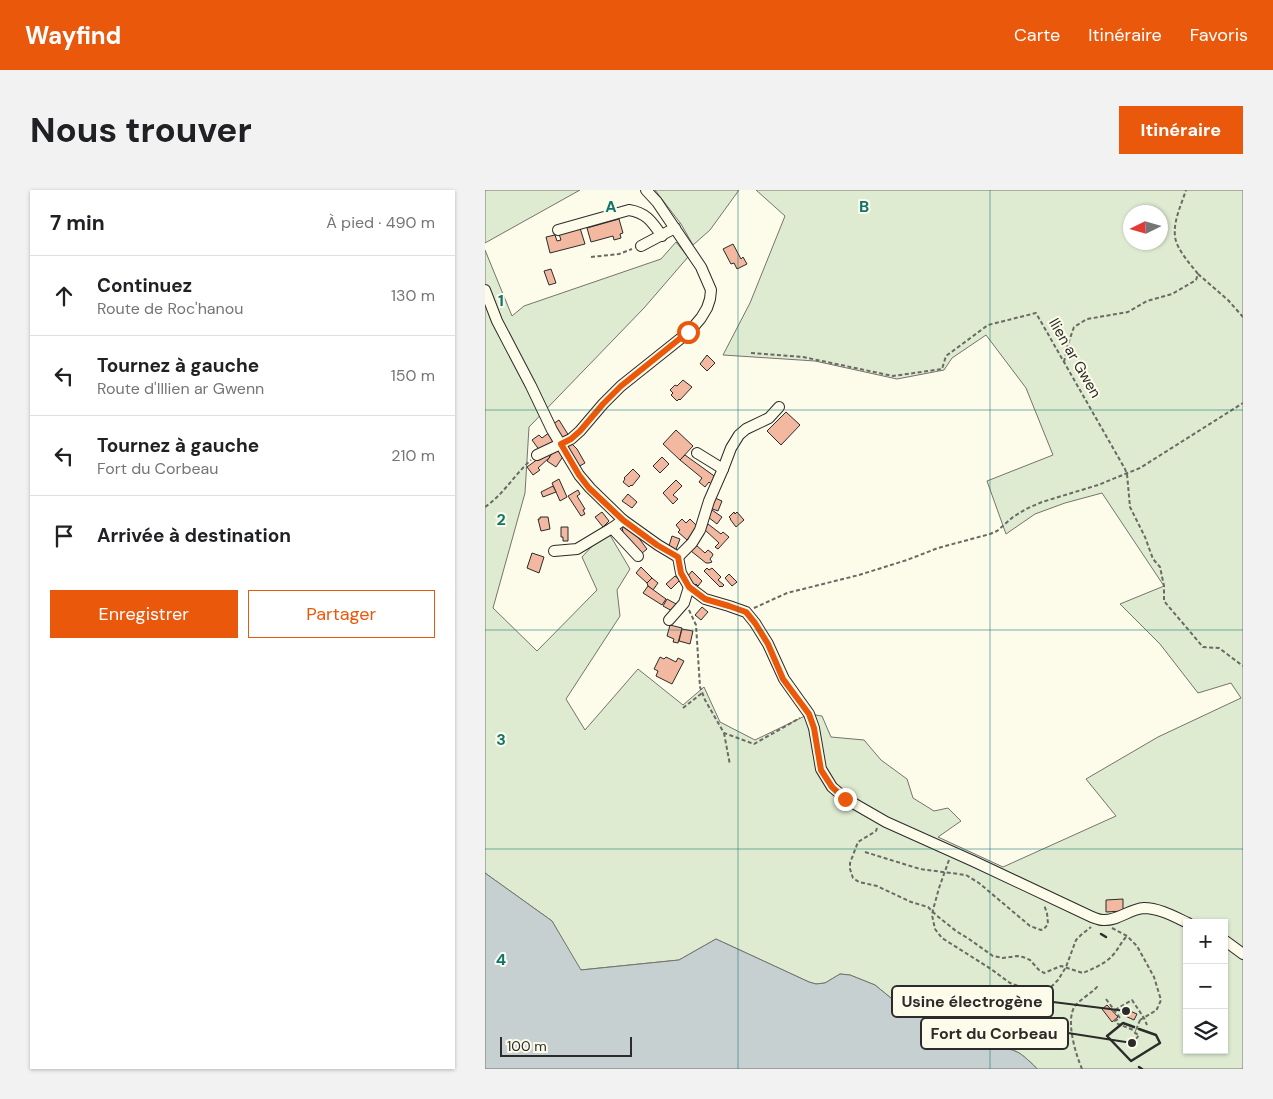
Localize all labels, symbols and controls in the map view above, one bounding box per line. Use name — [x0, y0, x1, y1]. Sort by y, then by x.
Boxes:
text: Wayfind — [25, 20, 121, 51]
text: Carte — [1014, 23, 1060, 47]
text: Itinéraire — [1088, 23, 1162, 47]
text: Favoris — [1190, 23, 1248, 47]
button: Itinéraire — [1119, 106, 1243, 154]
text: Nous trouver — [30, 107, 252, 153]
text: A — [605, 196, 617, 217]
text: B — [859, 196, 869, 217]
north arrow — [1123, 205, 1168, 250]
text: 7 min — [50, 209, 105, 237]
text: À pied · 490 m — [326, 212, 435, 233]
text: Continuez — [97, 273, 192, 298]
icon: ahead — [50, 282, 78, 310]
text: 130 m — [391, 285, 435, 306]
text: 1 — [498, 290, 504, 311]
text: Route de Roc'hanou — [97, 298, 243, 319]
street label: Ilien ar Gwen — [1044, 314, 1106, 402]
route start — [677, 321, 700, 344]
text: Tournez à gauche — [97, 353, 259, 378]
icon: left — [50, 362, 78, 390]
text: 150 m — [391, 365, 435, 386]
text: Route d'Illien ar Gwenn — [97, 378, 264, 399]
text: Tournez à gauche — [97, 433, 259, 458]
icon: left — [50, 442, 78, 470]
text: 210 m — [391, 445, 435, 466]
text: Fort du Corbeau — [97, 458, 218, 479]
text: 2 — [496, 509, 506, 530]
icon: arrive — [50, 522, 78, 550]
text: Arrivée à destination — [97, 523, 291, 548]
button: Enregistrer — [50, 590, 238, 638]
button: Partager — [248, 590, 435, 638]
text: 3 — [496, 729, 506, 750]
route end — [834, 788, 857, 811]
map controls — [1183, 919, 1228, 1054]
button: + — [1183, 919, 1228, 964]
text: 4 — [496, 949, 506, 970]
button: − — [1183, 964, 1228, 1009]
callout: Usine électrogène — [892, 986, 1053, 1017]
text: Usine électrogène — [901, 991, 1043, 1012]
button: layers — [1183, 1009, 1228, 1054]
callout: Fort du Corbeau — [921, 1018, 1068, 1049]
text: Fort du Corbeau — [930, 1023, 1058, 1044]
scale bar — [500, 1034, 633, 1057]
text: 100 m — [507, 1037, 547, 1055]

